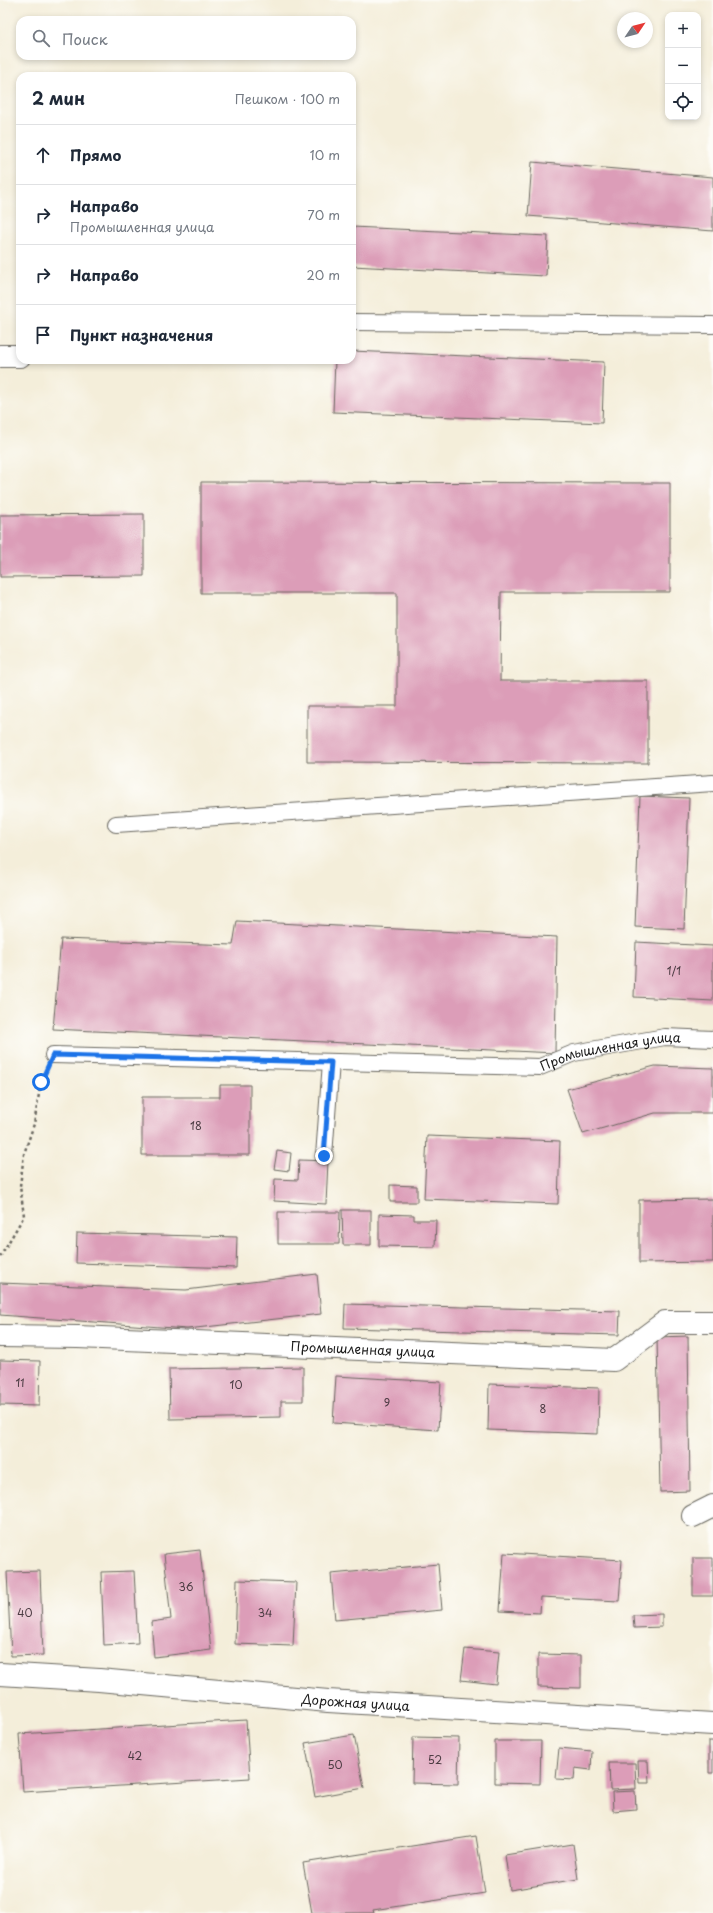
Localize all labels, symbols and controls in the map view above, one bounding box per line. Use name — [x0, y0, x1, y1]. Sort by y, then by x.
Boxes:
north arrow — [617, 12, 653, 48]
map controls — [665, 12, 701, 120]
button: + — [665, 12, 701, 48]
search box — [16, 16, 356, 60]
icon: search — [30, 27, 52, 49]
text: Поиск — [62, 27, 108, 50]
button: − — [665, 48, 701, 84]
button: locate — [665, 84, 701, 120]
text: 2 мин — [32, 85, 85, 111]
text: Пешком · 100 m — [235, 89, 340, 108]
text: Прямо — [70, 143, 121, 166]
icon: ahead — [32, 144, 54, 166]
text: 10 m — [310, 145, 340, 164]
text: Направо — [70, 194, 139, 217]
icon: right — [32, 204, 54, 226]
text: 70 m — [307, 205, 340, 224]
text: Промышленная улица — [70, 217, 214, 236]
text: Направо — [70, 263, 139, 286]
icon: right — [32, 264, 54, 286]
text: 20 m — [306, 265, 340, 284]
text: Пункт назначения — [70, 323, 213, 346]
icon: arrive — [32, 324, 54, 346]
house number: 1/1 — [667, 962, 681, 979]
street label: Промышленная улица — [537, 1027, 682, 1075]
route start — [32, 1073, 50, 1091]
house number: 18 — [190, 1117, 202, 1134]
route end — [315, 1147, 333, 1165]
street label: Промышленная улица — [290, 1336, 436, 1361]
house number: 11 — [15, 1374, 25, 1391]
house number: 10 — [230, 1376, 242, 1393]
house number: 9 — [384, 1394, 390, 1411]
house number: 8 — [540, 1400, 547, 1417]
house number: 36 — [179, 1578, 194, 1595]
house number: 40 — [17, 1604, 33, 1621]
house number: 34 — [258, 1604, 272, 1621]
street label: Дорожная улица — [300, 1689, 411, 1715]
house number: 42 — [128, 1747, 143, 1764]
house number: 52 — [428, 1751, 442, 1768]
house number: 50 — [327, 1756, 343, 1773]

